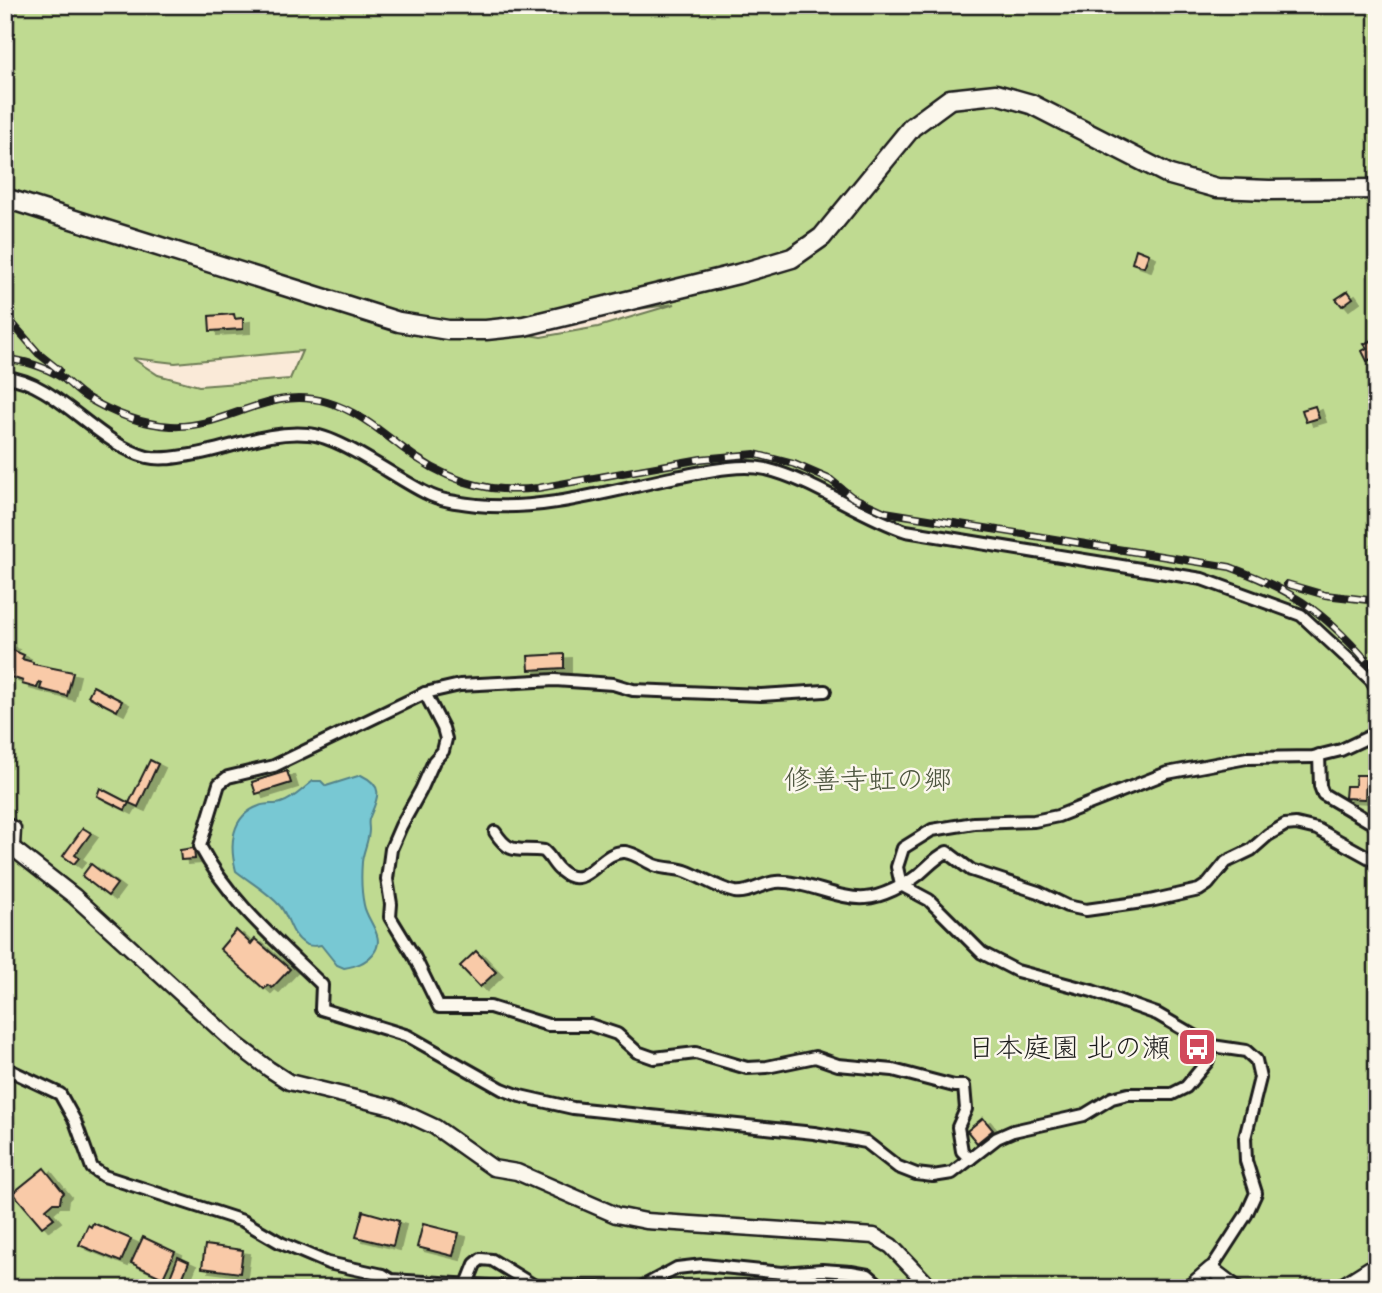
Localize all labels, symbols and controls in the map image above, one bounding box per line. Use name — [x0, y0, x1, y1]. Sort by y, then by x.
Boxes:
park label: 修善寺虹の郷 — [784, 762, 952, 797]
bus stop icon: 日本庭園 北の瀬 — [1176, 1026, 1218, 1068]
place label: 日本庭園 北の瀬 — [967, 1030, 1170, 1065]

